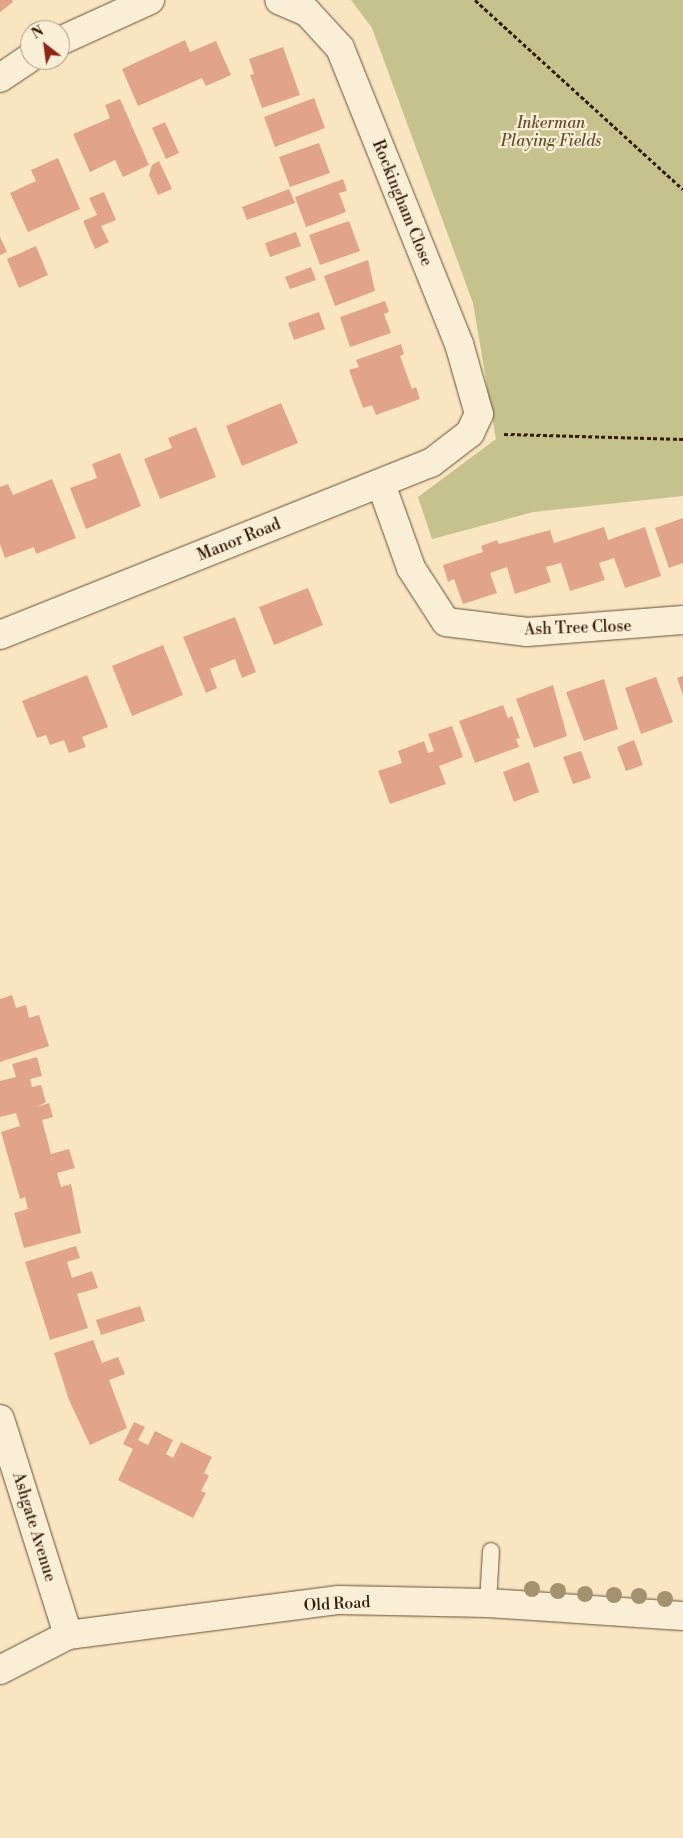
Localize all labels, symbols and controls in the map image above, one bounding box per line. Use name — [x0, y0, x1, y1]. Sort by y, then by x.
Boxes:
north arrow — [20, 20, 70, 70]
text: N — [29, 22, 47, 43]
park label: Inkerman Playing Fields — [501, 113, 601, 151]
street label: Rockingham Close — [368, 137, 436, 269]
street label: Manor Road — [195, 515, 283, 565]
street label: Ash Tree Close — [524, 617, 632, 639]
street label: Ashgate Avenue — [8, 1470, 60, 1584]
street label: Old Road — [303, 1593, 371, 1615]

